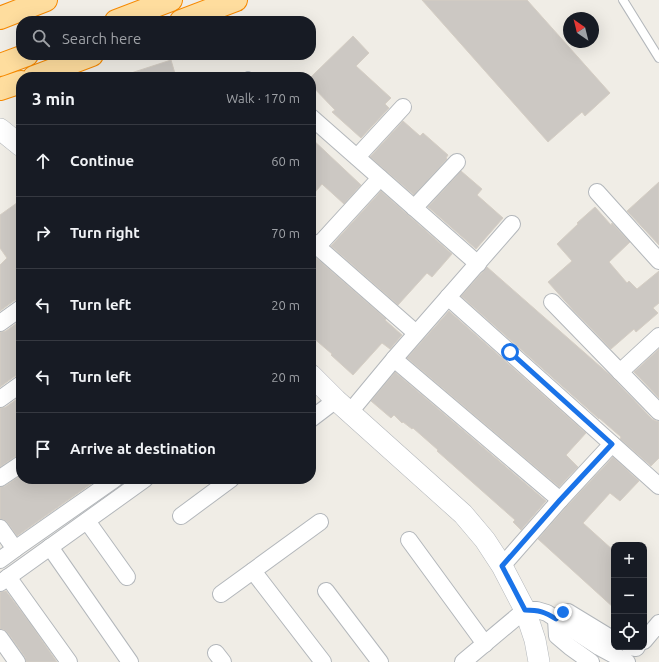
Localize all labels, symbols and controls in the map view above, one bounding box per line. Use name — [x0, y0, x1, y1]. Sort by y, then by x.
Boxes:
north arrow — [563, 12, 599, 48]
search box — [16, 16, 316, 60]
icon: search — [30, 27, 52, 49]
text: Search here — [62, 30, 141, 47]
text: 3 min — [32, 89, 75, 108]
text: Walk · 170 m — [226, 91, 300, 105]
icon: ahead — [32, 150, 54, 172]
text: Continue — [70, 152, 134, 169]
text: 60 m — [271, 154, 300, 168]
icon: right — [32, 222, 54, 244]
text: Turn right — [70, 224, 140, 241]
text: 70 m — [271, 226, 300, 240]
icon: left — [32, 294, 54, 316]
text: Turn left — [70, 296, 131, 313]
text: 20 m — [271, 298, 300, 312]
route start — [501, 343, 519, 361]
icon: left — [32, 366, 54, 388]
text: Turn left — [70, 368, 131, 385]
text: 20 m — [271, 370, 300, 384]
icon: arrive — [32, 438, 54, 460]
text: Arrive at destination — [70, 440, 216, 457]
map controls — [611, 542, 647, 650]
button: + — [611, 542, 647, 578]
button: − — [611, 578, 647, 614]
route end — [554, 603, 572, 621]
button: locate — [611, 614, 647, 650]

